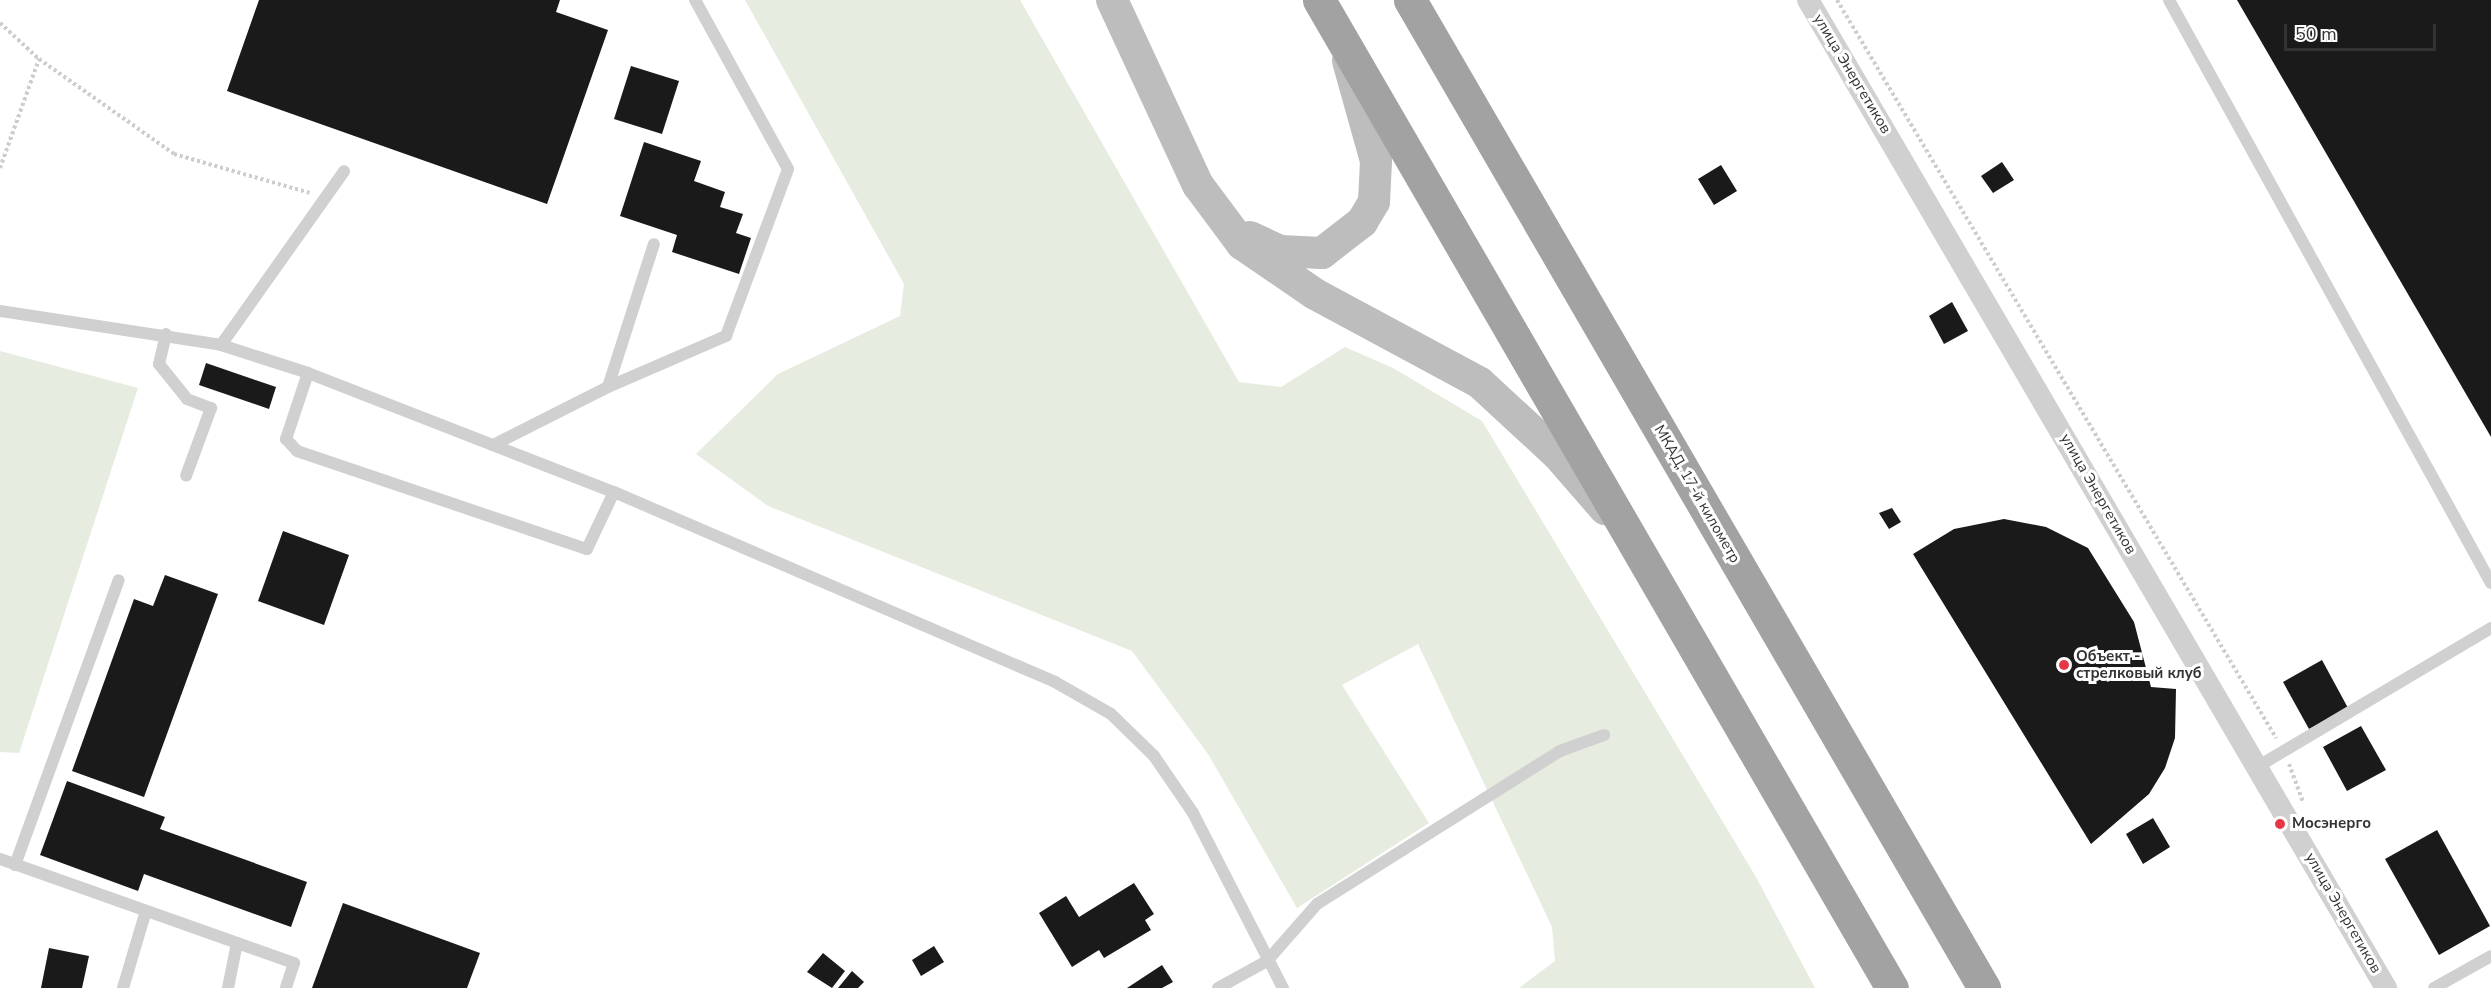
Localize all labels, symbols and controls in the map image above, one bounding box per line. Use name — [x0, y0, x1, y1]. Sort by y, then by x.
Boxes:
street label: улица Энергетиков — [1809, 11, 1895, 137]
scale bar — [2287, 12, 2438, 50]
text: 50 m — [2295, 22, 2337, 46]
street label: МКАД, 17-й километр — [1650, 422, 1744, 566]
street label: улица Энергетиков — [2056, 430, 2140, 558]
place label: Объект - стрелковый клуб — [2076, 647, 2202, 682]
marker: Объект - стрелковый клуб — [2057, 658, 2071, 672]
place label: Мосэнерго — [2292, 815, 2371, 833]
marker: Мосэнерго — [2273, 817, 2287, 831]
street label: улица Энергетиков — [2301, 849, 2385, 977]

